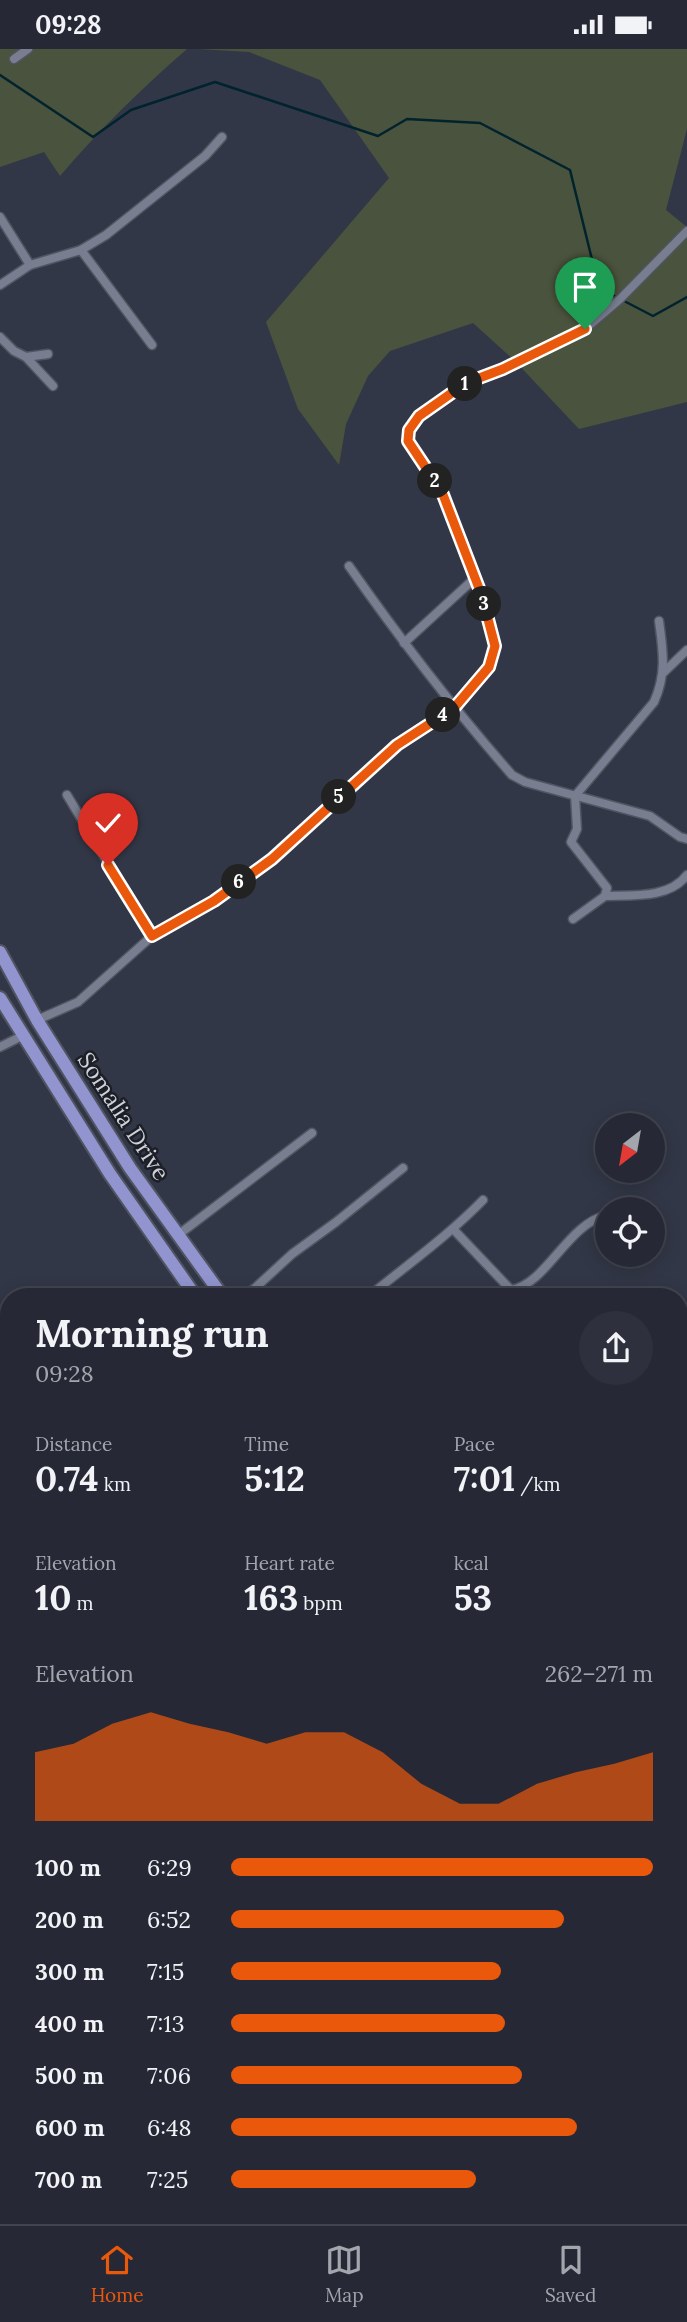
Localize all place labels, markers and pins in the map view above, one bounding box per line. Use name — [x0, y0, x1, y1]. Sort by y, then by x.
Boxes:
pin — [555, 257, 615, 329]
pin: 1 — [448, 367, 482, 401]
pin: 2 — [418, 463, 452, 499]
pin: 3 — [466, 587, 502, 621]
pin: 4 — [426, 697, 460, 733]
pin: 5 — [322, 779, 356, 815]
pin — [78, 793, 138, 865]
pin: 6 — [222, 865, 256, 899]

